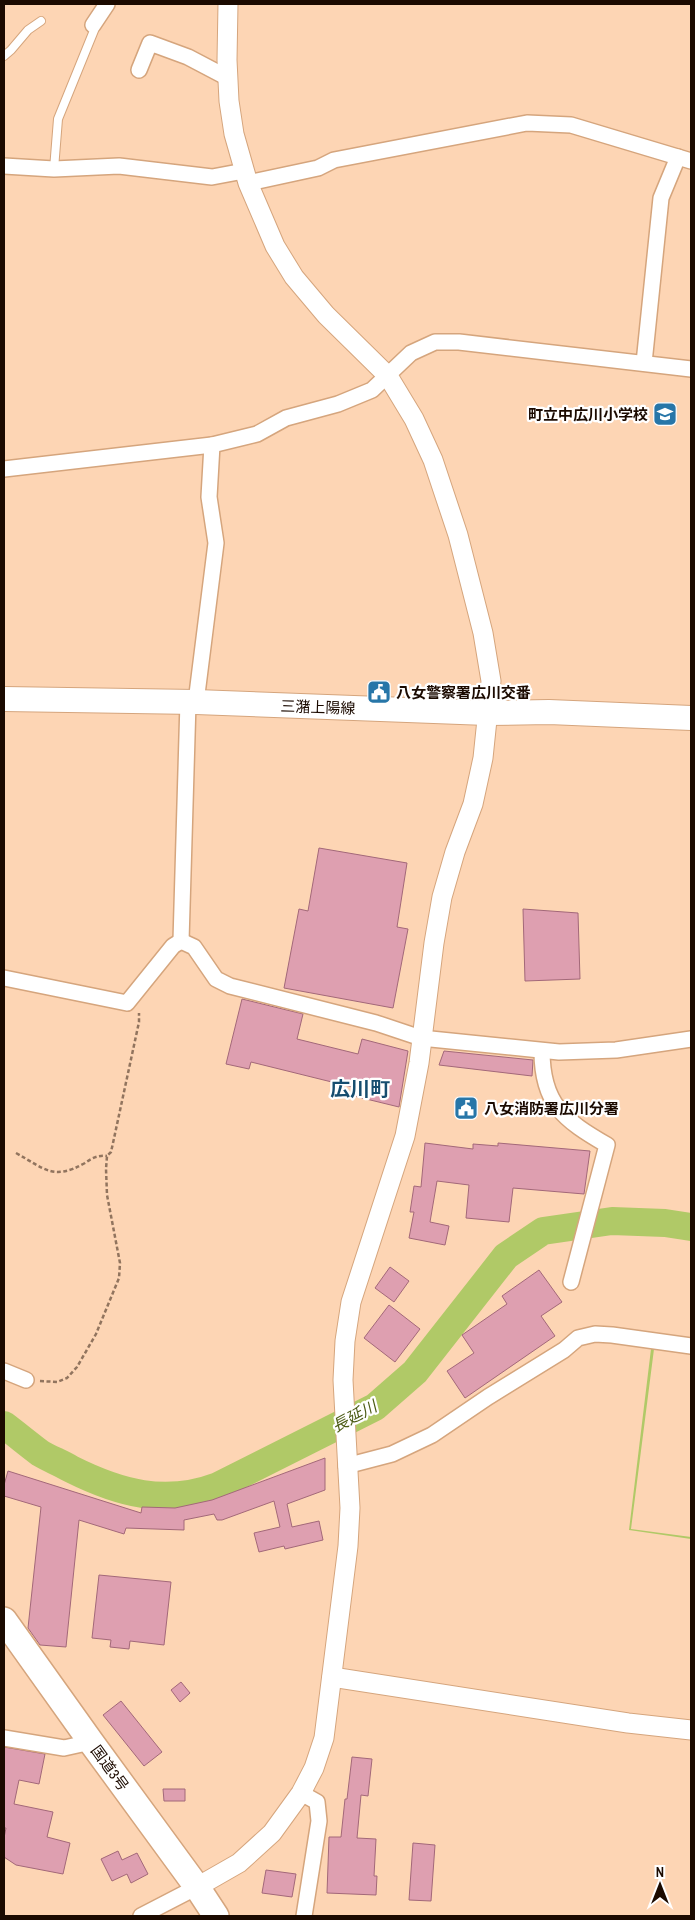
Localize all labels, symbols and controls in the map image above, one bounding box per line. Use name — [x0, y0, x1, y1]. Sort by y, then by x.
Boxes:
school or university icon: 町立中広川小学校 — [652, 401, 678, 427]
place label: 町立中広川小学校 — [528, 404, 648, 425]
public building icon: 八女警察署広川交番 — [366, 679, 392, 705]
place label: 八女警察署広川交番 — [396, 682, 531, 703]
street label: 三潴上陽線 — [280, 695, 356, 719]
district label: 広川町 — [330, 1075, 390, 1102]
public building icon: 八女消防署広川分署 — [453, 1095, 479, 1121]
place label: 八女消防署広川分署 — [484, 1098, 619, 1119]
water label: 長延川 — [328, 1394, 382, 1437]
street label: 国道3号 — [86, 1741, 134, 1795]
north arrow — [635, 1860, 685, 1910]
text: N — [656, 1863, 664, 1881]

